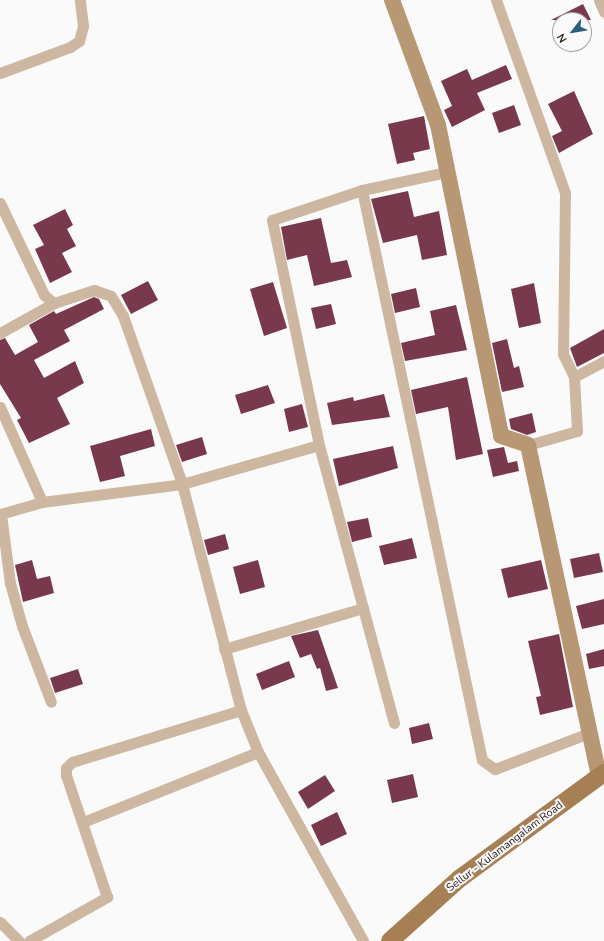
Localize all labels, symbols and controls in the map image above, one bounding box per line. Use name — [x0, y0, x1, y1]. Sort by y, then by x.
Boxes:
north arrow — [552, 12, 592, 52]
text: N — [554, 31, 571, 45]
street label: Sellur - Kulamangalam Road — [444, 799, 566, 895]

